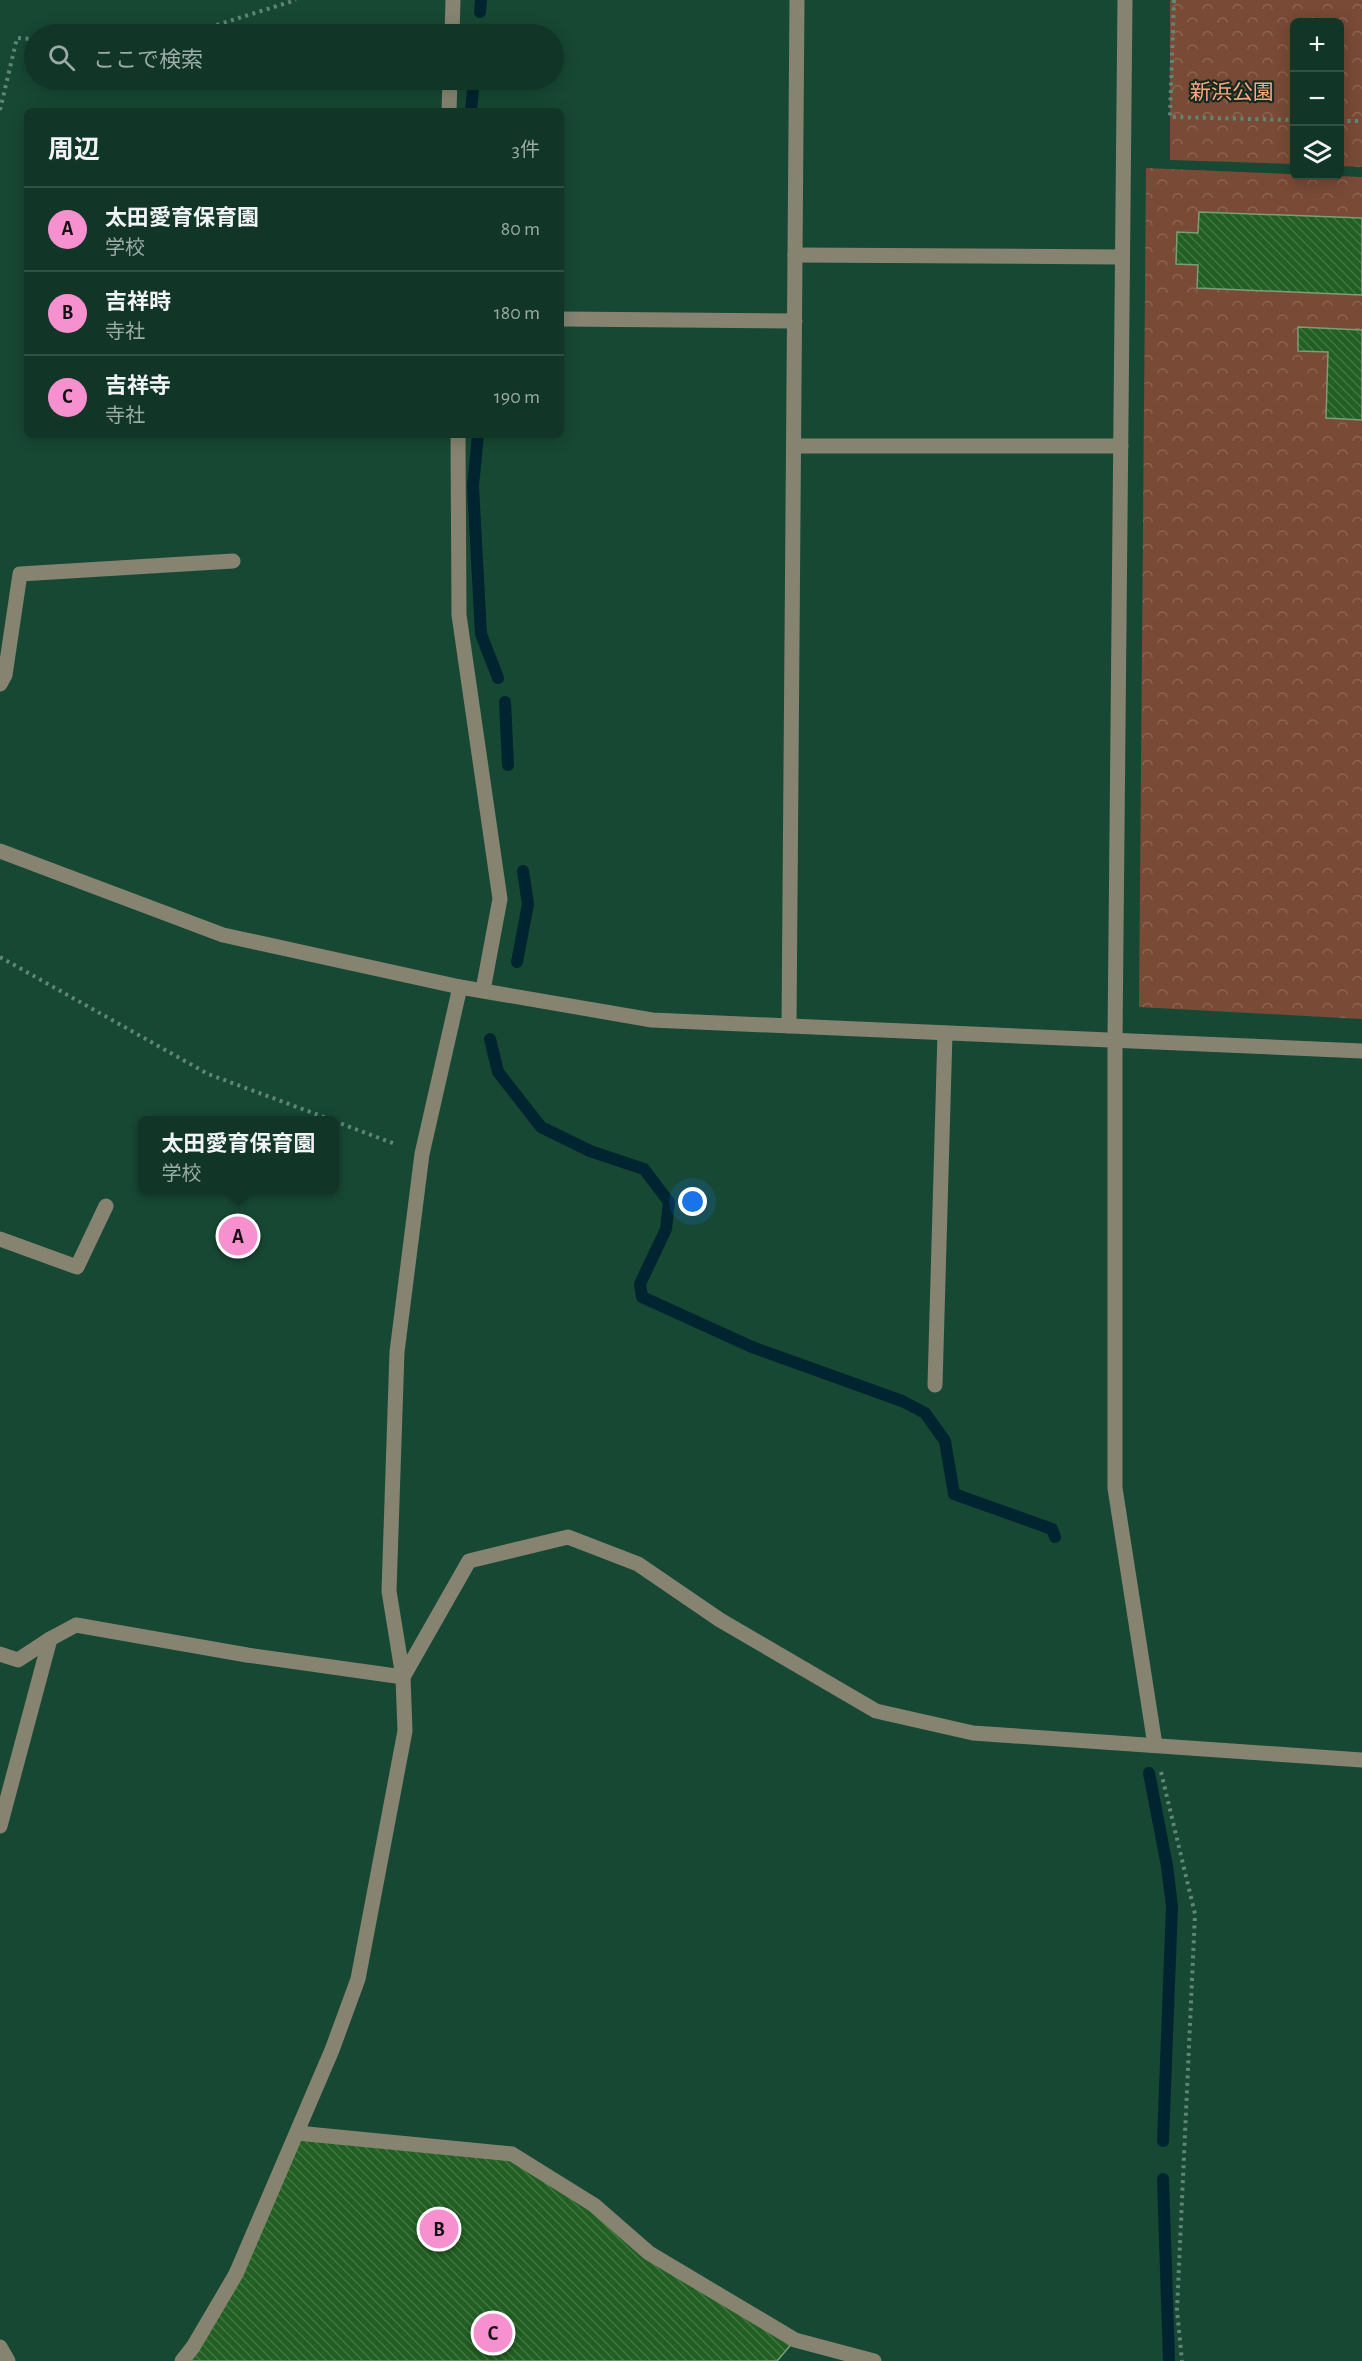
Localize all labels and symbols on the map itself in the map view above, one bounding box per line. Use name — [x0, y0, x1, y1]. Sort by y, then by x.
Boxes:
park label: 新浜公園 — [1190, 81, 1274, 103]
your location — [678, 1187, 707, 1216]
pin: A — [218, 1214, 258, 1258]
pin: B — [420, 2206, 458, 2252]
pin: C — [474, 2310, 512, 2356]

